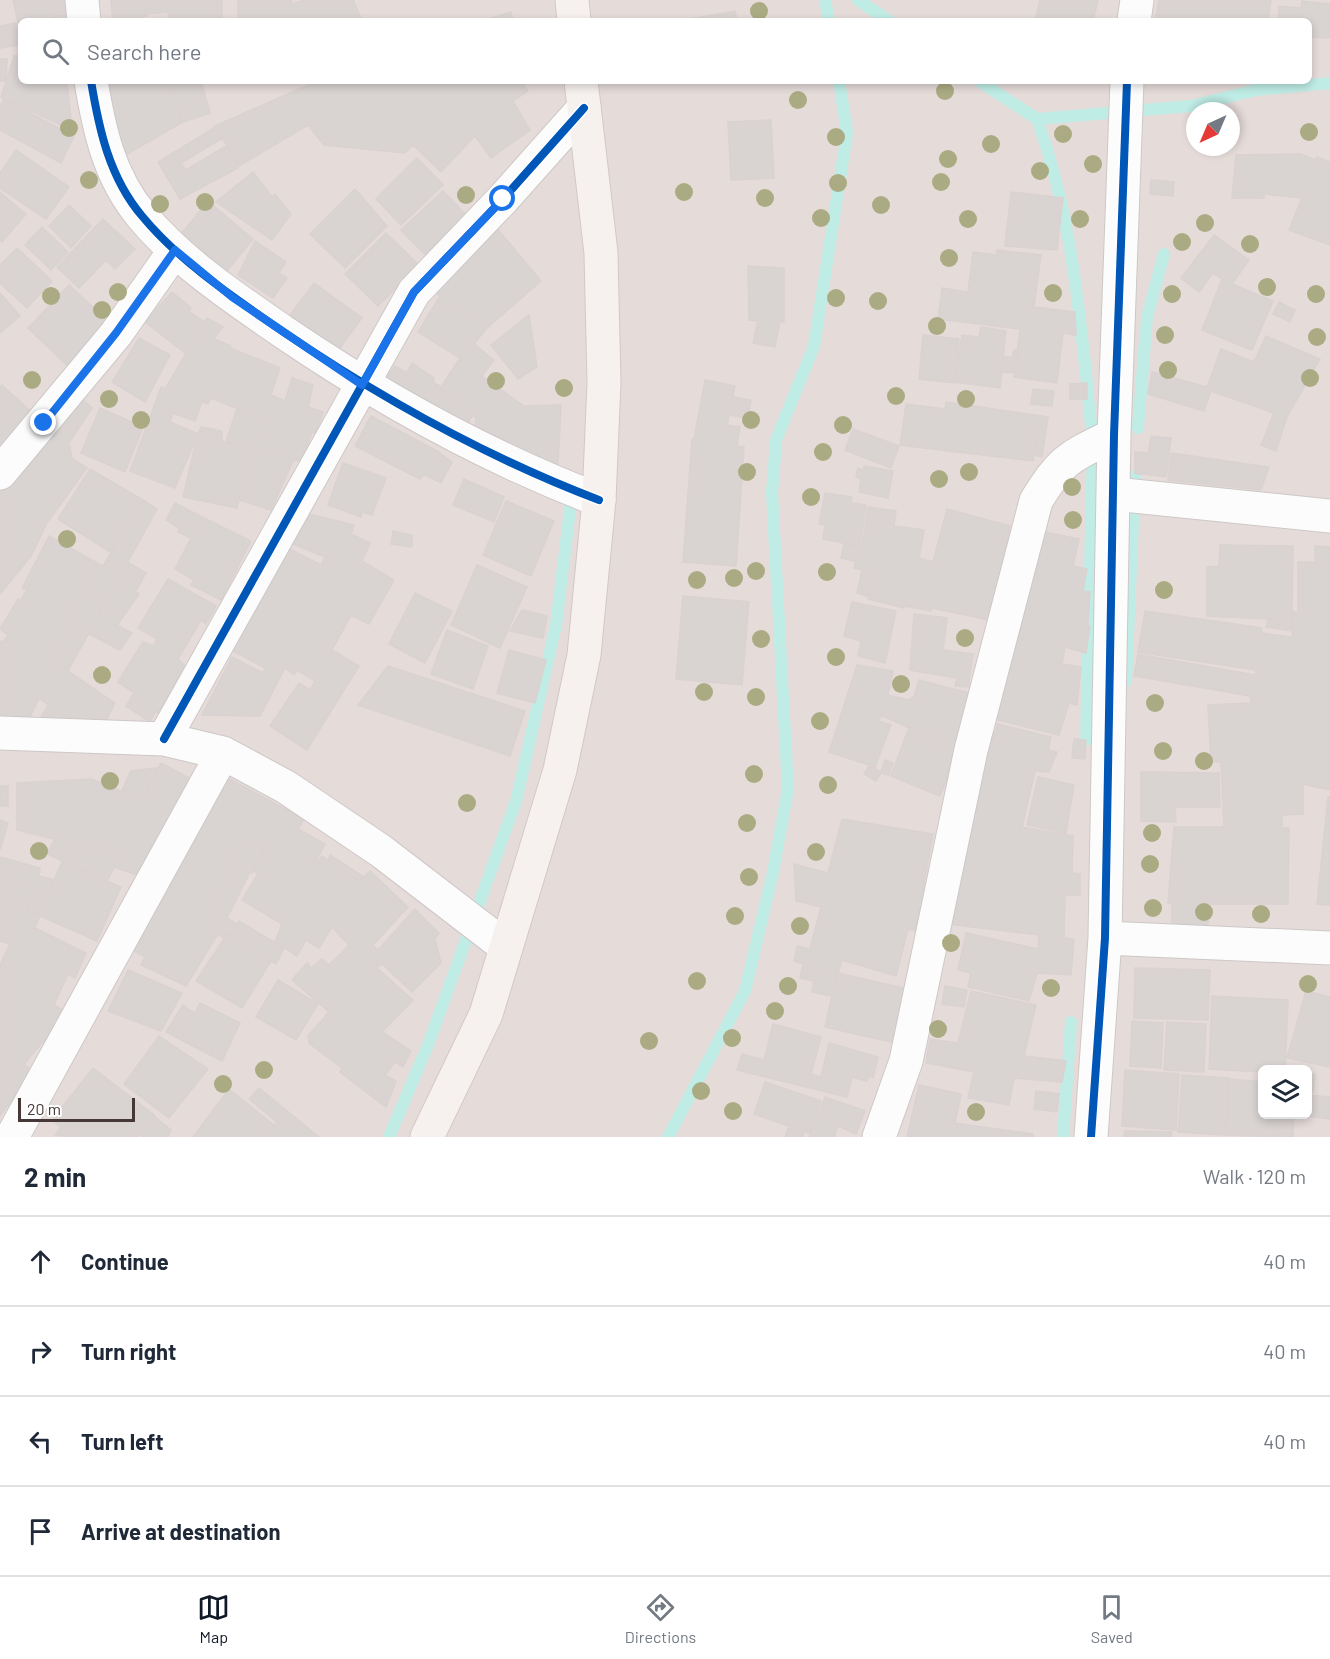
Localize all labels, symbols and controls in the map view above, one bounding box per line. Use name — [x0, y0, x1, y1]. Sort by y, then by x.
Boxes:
search box — [18, 18, 1312, 84]
icon: search — [39, 35, 72, 68]
text: Search here — [87, 38, 201, 64]
north arrow — [1186, 102, 1240, 156]
route start — [489, 185, 515, 211]
route end — [30, 409, 56, 435]
map controls — [1258, 1065, 1312, 1119]
button: layers — [1258, 1065, 1312, 1119]
scale bar — [18, 1095, 135, 1122]
text: 20 m — [27, 1099, 61, 1118]
text: 2 min — [24, 1161, 86, 1192]
text: Walk · 120 m — [1203, 1164, 1306, 1188]
icon: ahead — [24, 1245, 57, 1278]
text: Continue — [81, 1248, 169, 1274]
text: 40 m — [1263, 1249, 1306, 1273]
icon: right — [24, 1335, 57, 1368]
text: Turn right — [81, 1338, 176, 1364]
text: 40 m — [1263, 1339, 1306, 1363]
icon: left — [24, 1425, 57, 1458]
text: Turn left — [81, 1428, 164, 1454]
text: 40 m — [1263, 1429, 1306, 1453]
icon: arrive — [24, 1515, 57, 1548]
text: Arrive at destination — [81, 1518, 280, 1544]
tab: Map — [197, 1591, 230, 1646]
tab: Directions — [625, 1591, 696, 1646]
tab: Saved — [1091, 1591, 1133, 1646]

